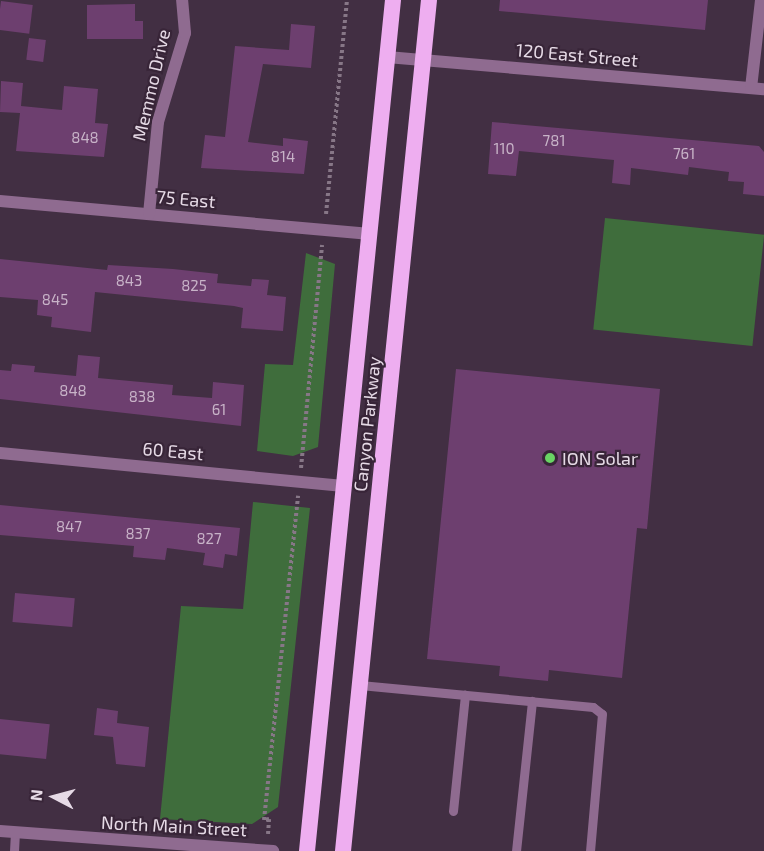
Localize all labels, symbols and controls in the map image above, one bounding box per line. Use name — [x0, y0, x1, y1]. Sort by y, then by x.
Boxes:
street label: Memmo Drive — [128, 27, 174, 143]
street label: 120 East Street — [515, 39, 639, 71]
house number: 848 — [71, 129, 99, 147]
house number: 781 — [543, 132, 565, 150]
house number: 110 — [494, 140, 514, 158]
house number: 761 — [673, 145, 695, 163]
house number: 814 — [271, 148, 295, 166]
street label: 75 East — [156, 186, 216, 212]
house number: 843 — [116, 272, 142, 290]
house number: 825 — [181, 277, 207, 295]
house number: 845 — [42, 291, 68, 309]
street label: Canyon Parkway — [349, 355, 385, 493]
house number: 848 — [59, 382, 87, 400]
house number: 838 — [129, 388, 155, 406]
house number: 61 — [212, 401, 226, 419]
street label: 60 East — [142, 438, 204, 464]
place label: ION Solar — [562, 447, 638, 469]
marker: ION Solar — [543, 451, 557, 465]
house number: 847 — [56, 518, 82, 536]
house number: 837 — [125, 525, 151, 543]
house number: 827 — [196, 530, 222, 548]
north arrow — [24, 767, 84, 827]
text: N — [26, 788, 46, 802]
street label: North Main Street — [100, 811, 248, 841]

